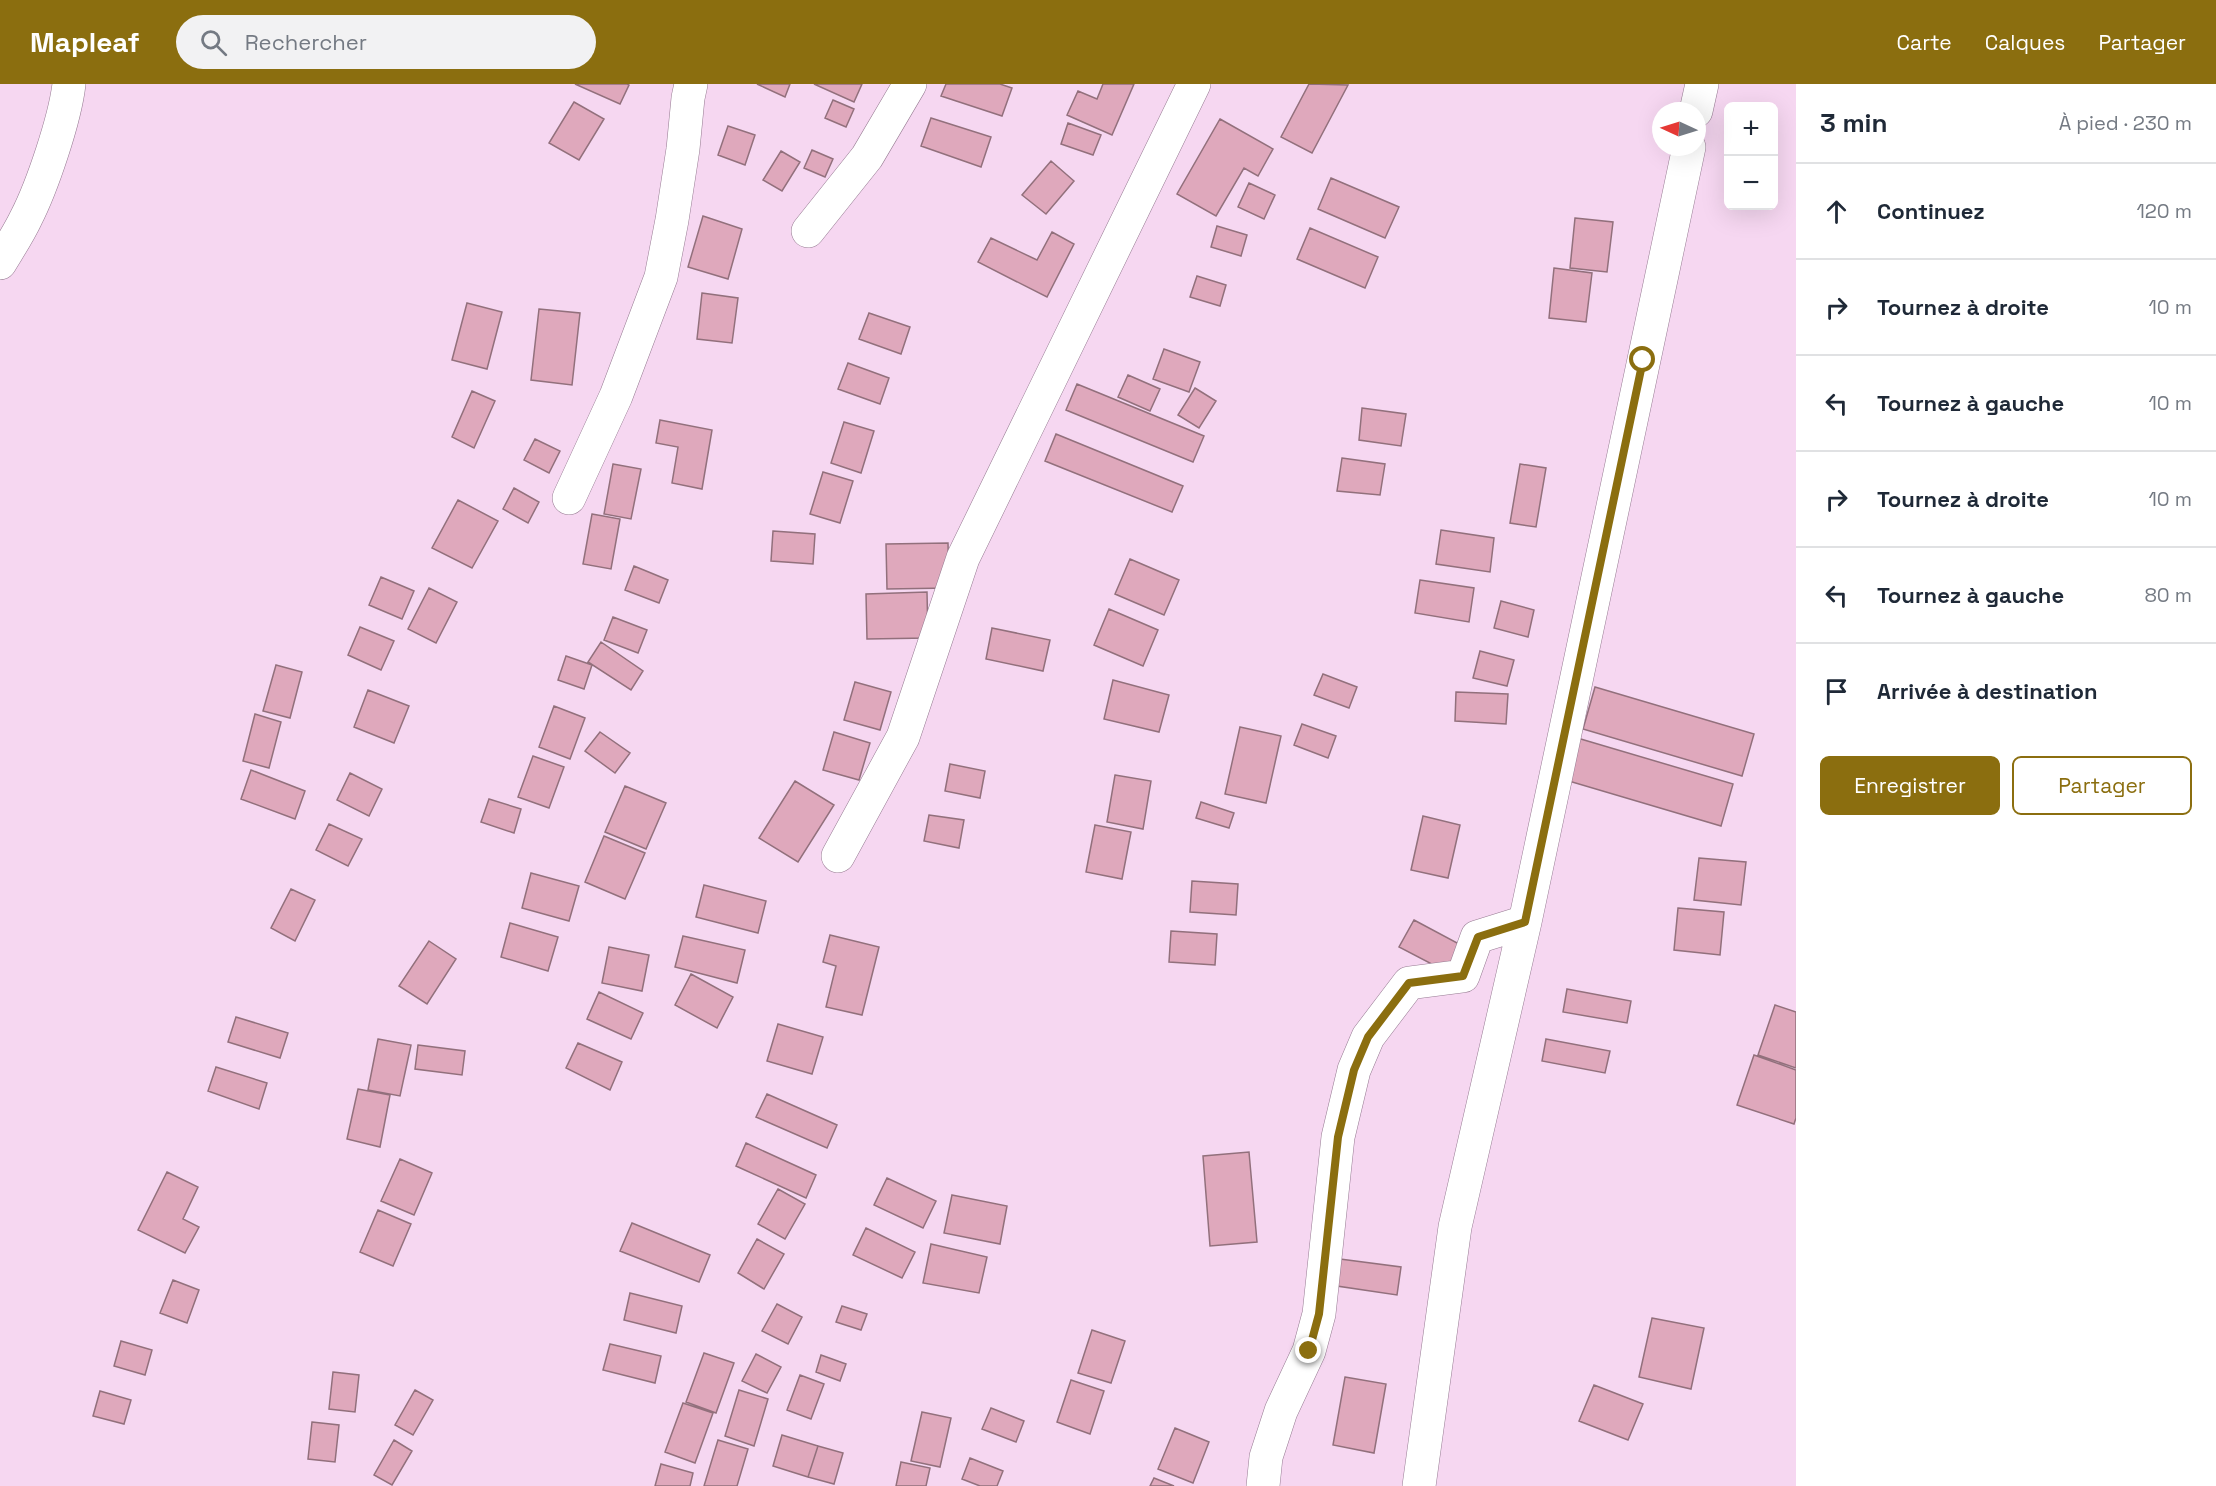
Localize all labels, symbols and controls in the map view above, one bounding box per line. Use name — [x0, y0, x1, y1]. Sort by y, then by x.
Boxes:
search box — [176, 15, 596, 69]
text: Mapleaf — [30, 24, 140, 60]
icon: search — [197, 26, 230, 59]
text: Rechercher — [245, 28, 367, 56]
text: Carte — [1897, 29, 1952, 56]
text: Calques — [1985, 29, 2065, 56]
text: Partager — [2098, 29, 2186, 56]
north arrow — [1652, 102, 1706, 156]
map controls — [1724, 102, 1778, 210]
button: + — [1724, 102, 1778, 156]
text: 3 min — [1820, 106, 1888, 140]
text: À pied · 230 m — [2059, 110, 2192, 136]
button: − — [1724, 156, 1778, 210]
icon: ahead — [1820, 195, 1853, 228]
text: Continuez — [1877, 197, 1985, 225]
text: 120 m — [2136, 198, 2192, 224]
icon: right — [1820, 291, 1853, 324]
text: Tournez à droite — [1877, 293, 2049, 321]
text: 10 m — [2148, 294, 2192, 320]
route start — [1629, 346, 1655, 372]
icon: left — [1820, 387, 1853, 420]
text: Tournez à gauche — [1877, 389, 2064, 417]
text: 10 m — [2148, 390, 2192, 416]
icon: right — [1820, 483, 1853, 516]
text: Tournez à droite — [1877, 485, 2049, 513]
text: 10 m — [2148, 486, 2192, 512]
icon: left — [1820, 579, 1853, 612]
text: Tournez à gauche — [1877, 581, 2064, 609]
text: 80 m — [2144, 582, 2192, 608]
icon: arrive — [1820, 675, 1853, 708]
text: Arrivée à destination — [1877, 677, 2098, 705]
button: Enregistrer — [1820, 756, 2000, 815]
button: Partager — [2012, 756, 2192, 815]
route end — [1295, 1337, 1321, 1363]

